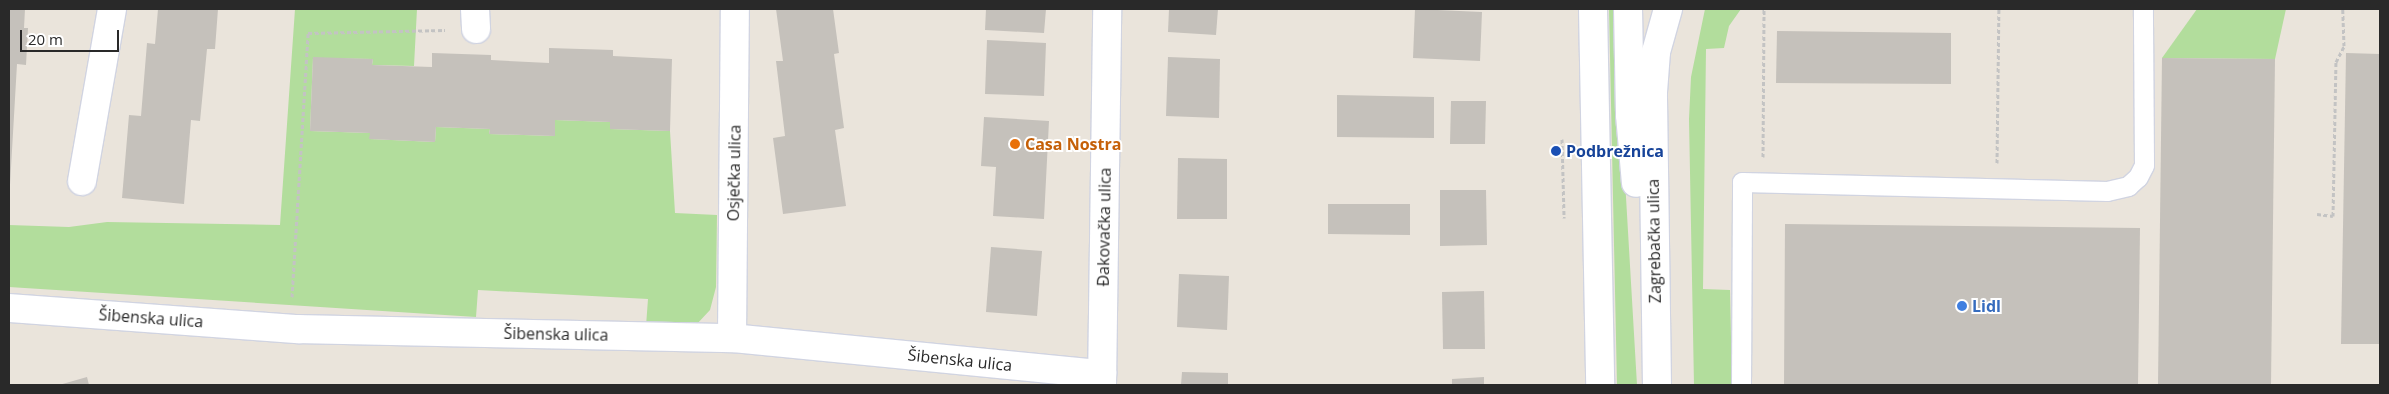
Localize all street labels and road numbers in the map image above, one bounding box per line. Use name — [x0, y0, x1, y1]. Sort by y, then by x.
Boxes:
street label: Osječka ulica — [724, 125, 744, 221]
street label: Đakovačka ulica — [1093, 167, 1115, 287]
street label: Zagrebačka ulica — [1643, 179, 1665, 303]
street label: Šibenska ulica — [98, 305, 204, 331]
street label: Šibenska ulica — [503, 323, 609, 345]
street label: Šibenska ulica — [907, 345, 1013, 375]

